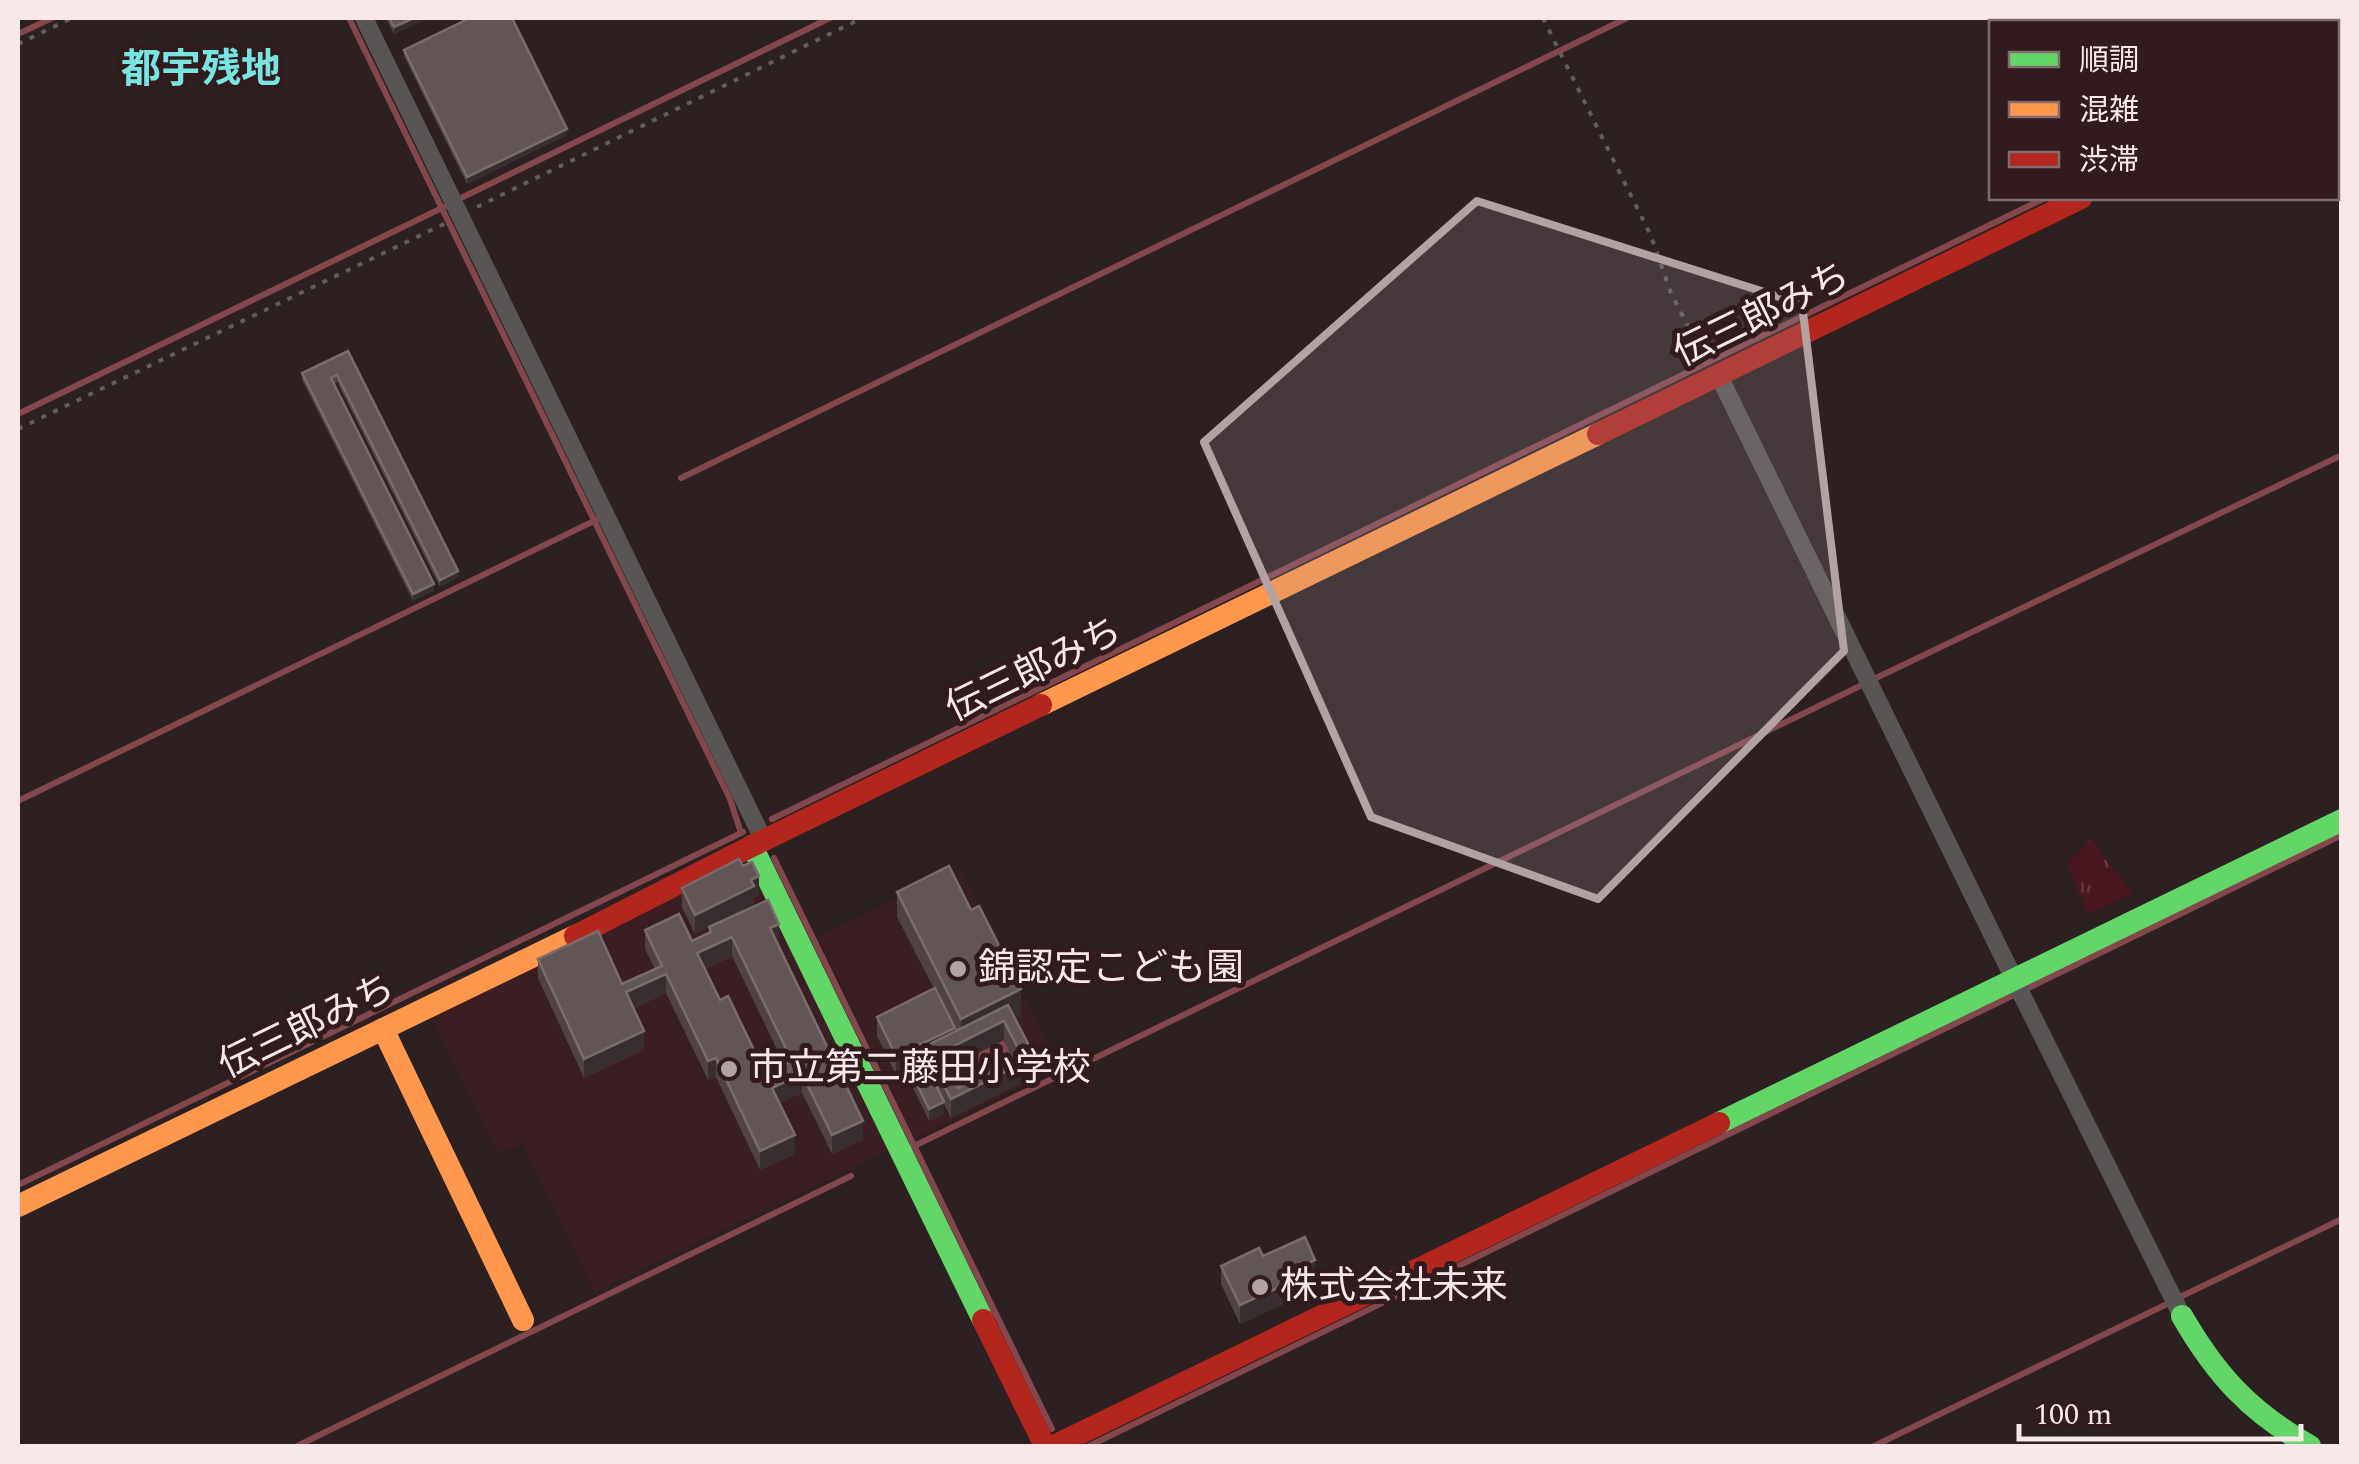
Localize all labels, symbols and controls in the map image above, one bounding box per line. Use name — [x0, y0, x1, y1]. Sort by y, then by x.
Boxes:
legend — [1989, 20, 2339, 200]
text: 順調 — [2079, 38, 2139, 84]
district label: 都宇残地 — [121, 40, 281, 101]
text: 混雑 — [2079, 88, 2139, 134]
text: 渋滞 — [2079, 138, 2139, 184]
street label: 伝三郎みち — [1664, 247, 1860, 383]
street label: 伝三郎みち — [936, 602, 1132, 738]
place label: 錦認定こども園 — [978, 940, 1244, 998]
marker: 錦認定こども園 — [947, 958, 969, 980]
street label: 伝三郎みち — [209, 959, 405, 1095]
place label: 市立第二藤田小学校 — [749, 1040, 1091, 1098]
marker: 市立第二藤田小学校 — [718, 1058, 740, 1080]
place label: 株式会社未来 — [1280, 1258, 1508, 1316]
marker: 株式会社未来 — [1249, 1276, 1271, 1298]
scale bar — [2019, 1379, 2302, 1441]
text: 100 m — [2034, 1392, 2112, 1438]

